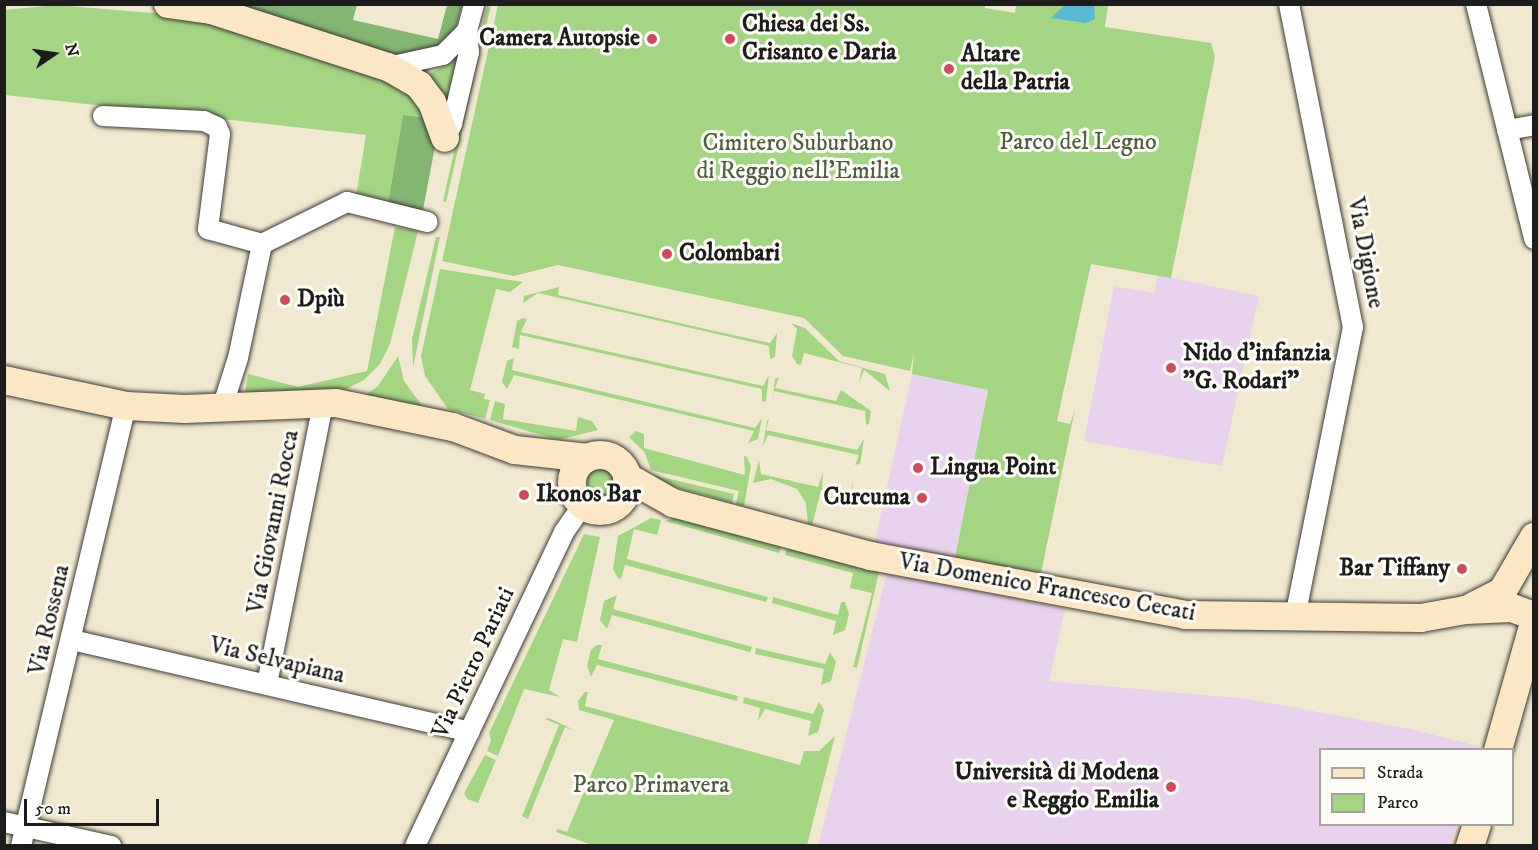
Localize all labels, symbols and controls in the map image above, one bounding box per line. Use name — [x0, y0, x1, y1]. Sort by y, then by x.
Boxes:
place label: Chiesa dei Ss. Crisanto e Daria — [742, 11, 897, 67]
north arrow — [24, 24, 84, 84]
place label: Camera Autopsie — [479, 25, 640, 53]
marker: Camera Autopsie — [645, 32, 659, 46]
marker: Chiesa dei Ss. Crisanto e Daria — [723, 32, 737, 46]
text: N — [60, 41, 83, 59]
place label: Altare della Patria — [961, 41, 1070, 97]
marker: Altare della Patria — [942, 62, 956, 76]
park label: Parco del Legno — [999, 129, 1157, 157]
park label: Cimitero Suburbano di Reggio nell'Emilia — [696, 130, 900, 186]
street label: Via Digione — [1340, 195, 1390, 311]
place label: Colombari — [679, 240, 780, 268]
marker: Colombari — [660, 247, 674, 261]
place label: Dpiù — [297, 286, 345, 314]
marker: Dpiù — [278, 293, 292, 307]
place label: Nido d'infanzia "G. Rodari" — [1183, 340, 1331, 396]
marker: Nido d'infanzia "G. Rodari" — [1164, 361, 1178, 375]
street label: Via Giovanni Rocca — [242, 428, 306, 616]
place label: Lingua Point — [930, 454, 1056, 482]
marker: Lingua Point — [911, 461, 925, 475]
place label: Ikonos Bar — [536, 481, 641, 509]
place label: Curcuma — [823, 484, 910, 512]
marker: Ikonos Bar — [517, 488, 531, 502]
marker: Curcuma — [915, 491, 929, 505]
street label: Via Domenico Francesco Cecati — [896, 548, 1198, 628]
place label: Bar Tiffany — [1339, 555, 1450, 583]
street label: Via Rossena — [23, 562, 77, 678]
marker: Bar Tiffany — [1455, 562, 1469, 576]
street label: Via Pietro Pariati — [426, 583, 522, 743]
street label: Via Selvapiana — [207, 631, 347, 691]
legend — [1319, 748, 1514, 826]
place label: Università di Modena e Reggio Emilia — [955, 759, 1159, 815]
text: Strada — [1377, 762, 1423, 784]
park label: Parco Primavera — [573, 772, 729, 800]
marker: Università di Modena e Reggio Emilia — [1164, 780, 1178, 794]
scale bar — [27, 787, 162, 825]
text: Parco — [1377, 792, 1418, 814]
text: 50 m — [35, 798, 71, 820]

